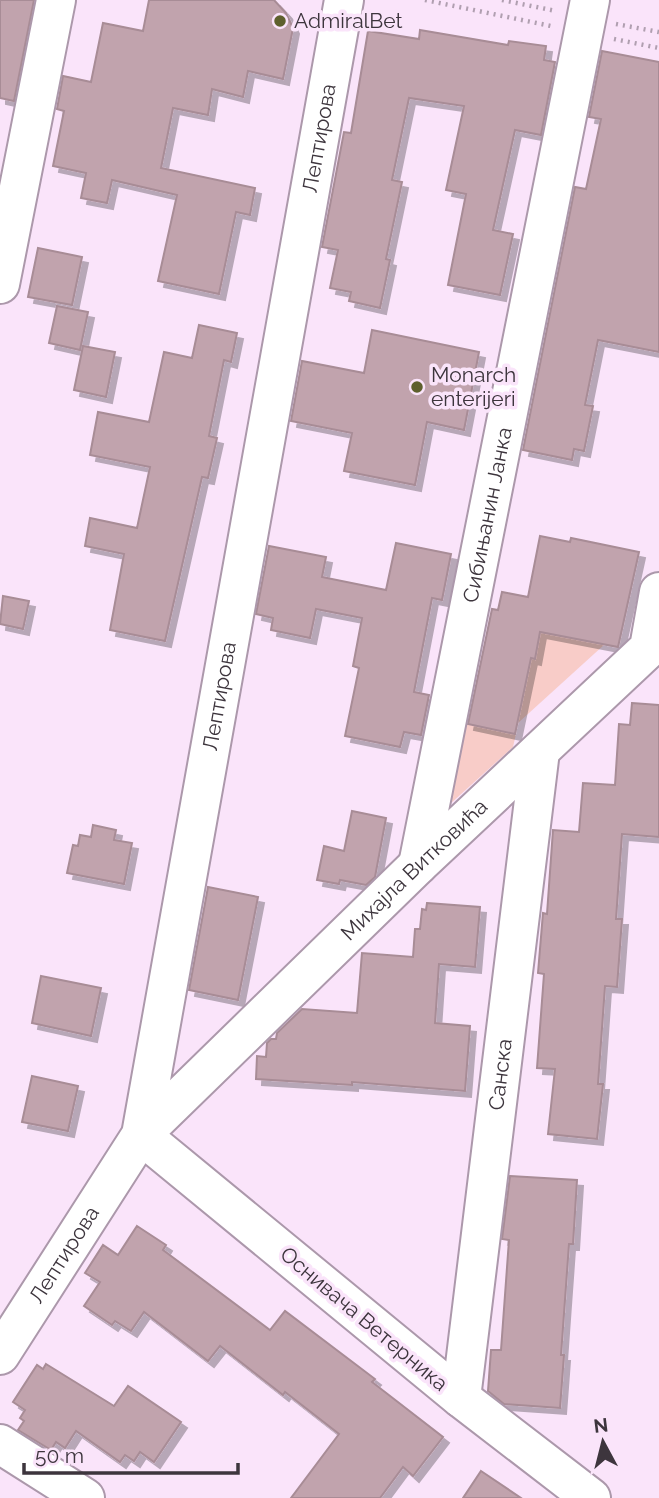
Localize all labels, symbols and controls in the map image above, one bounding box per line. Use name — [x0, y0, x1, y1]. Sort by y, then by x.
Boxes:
place label: AdmiralBet — [294, 8, 403, 33]
marker: AdmiralBet — [272, 13, 288, 29]
street label: Лептирова — [297, 82, 341, 194]
place label: Monarch enterijeri — [431, 362, 516, 411]
marker: Monarch enterijeri — [409, 379, 425, 395]
street label: Сибињанин Јанка — [457, 425, 517, 605]
street label: Лептирова — [197, 640, 241, 753]
street label: Михајла Витковића — [335, 794, 492, 945]
street label: Санска — [483, 1037, 517, 1112]
street label: Лептирова — [24, 1201, 104, 1308]
street label: Оснивача Ветерника — [275, 1241, 453, 1396]
north arrow — [568, 1407, 638, 1477]
text: N — [592, 1413, 609, 1437]
scale bar — [24, 1432, 238, 1476]
text: 50 m — [35, 1443, 84, 1468]

